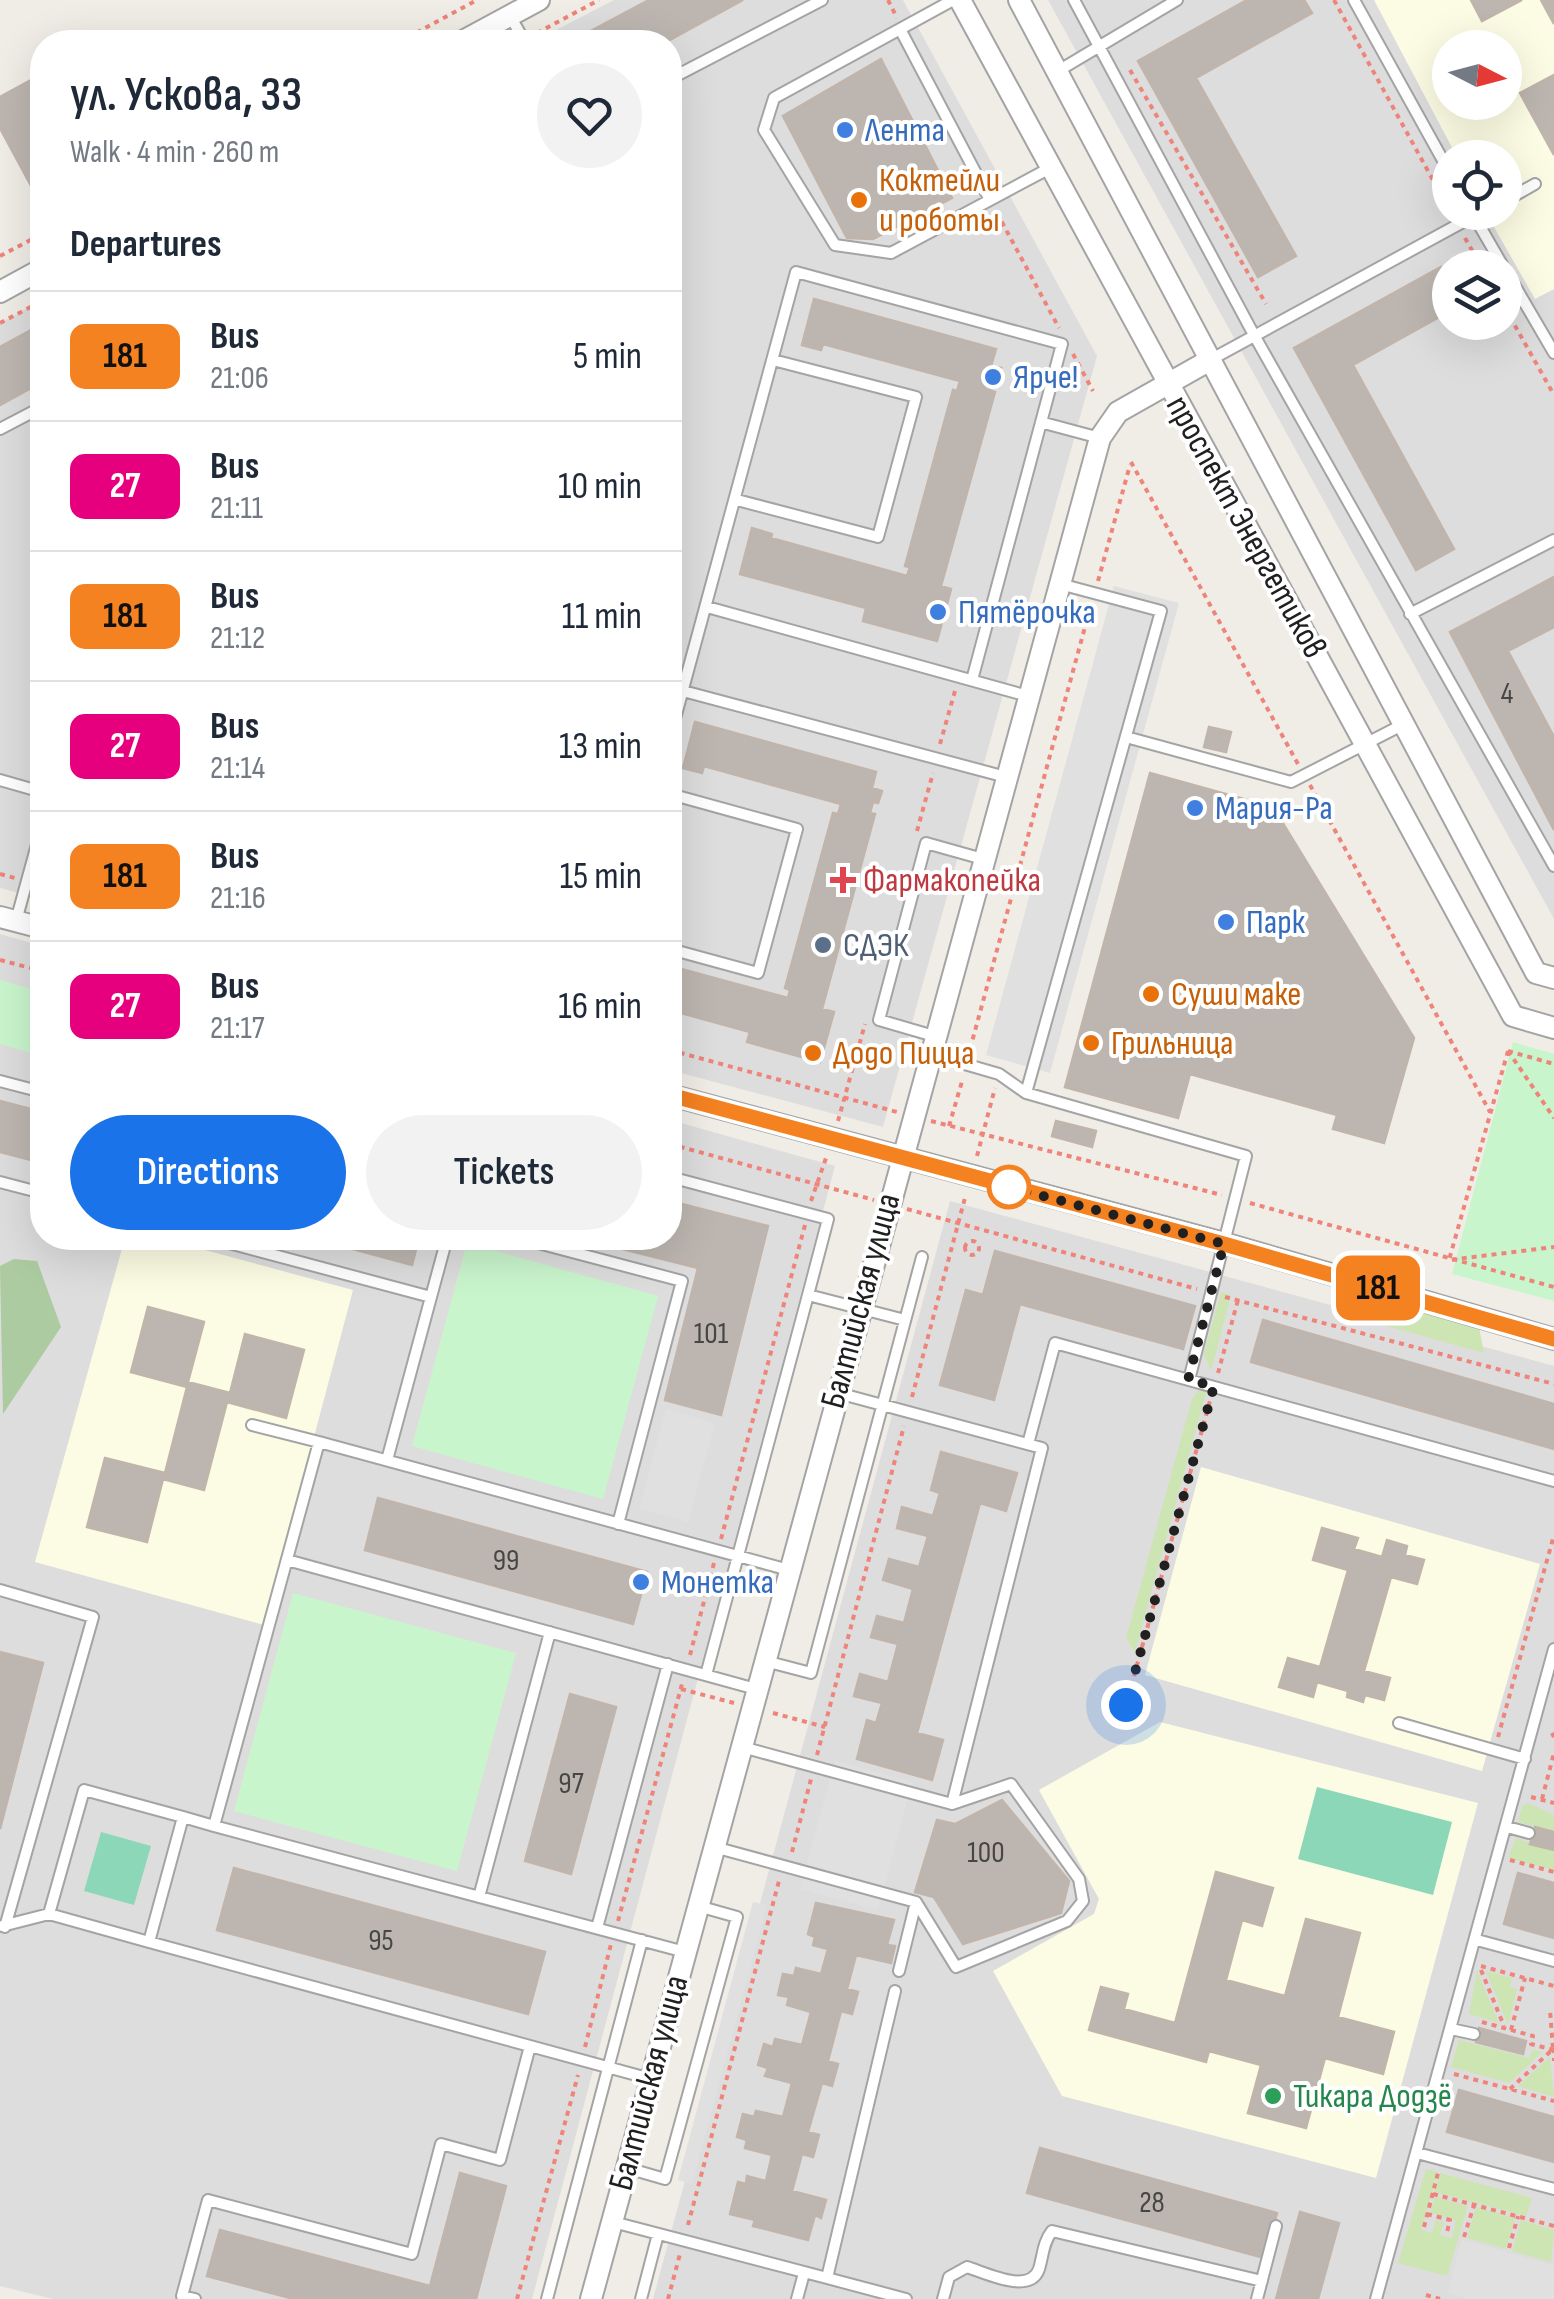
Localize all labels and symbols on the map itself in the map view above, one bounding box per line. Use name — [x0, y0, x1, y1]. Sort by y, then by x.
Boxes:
north arrow — [1432, 30, 1522, 120]
place label: Лента — [864, 109, 945, 152]
marker: Лента — [834, 119, 856, 141]
place label: Коктейли и роботы — [879, 159, 1000, 242]
marker: Коктейли и роботы — [848, 189, 870, 211]
place label: Ярче! — [1013, 356, 1078, 399]
marker: Ярче! — [982, 366, 1004, 388]
street label: проспект Энергетиков — [1156, 388, 1336, 666]
place label: Пятёрочка — [958, 591, 1096, 634]
marker: Пятёрочка — [927, 601, 949, 623]
house number: 4 — [1501, 676, 1513, 712]
place label: Мария-Ра — [1215, 787, 1333, 830]
marker: Мария-Ра — [1184, 797, 1206, 819]
place label: Фармакопейка — [863, 859, 1041, 902]
marker: Фармакопейка — [832, 869, 854, 891]
place label: Парк — [1246, 901, 1306, 944]
marker: Парк — [1215, 911, 1237, 933]
place label: СДЭК — [843, 924, 909, 967]
marker: СДЭК — [812, 934, 834, 956]
place label: Суши маке — [1171, 973, 1301, 1016]
marker: Суши маке — [1140, 983, 1162, 1005]
place label: Грильница — [1111, 1022, 1234, 1065]
place label: Додо Пицца — [833, 1032, 974, 1075]
marker: Грильница — [1080, 1032, 1102, 1054]
marker: Додо Пицца — [802, 1042, 824, 1064]
unlabelled marker — [988, 1166, 1030, 1208]
street label: Балтийская улица — [812, 1189, 910, 1413]
line badge: 181 — [1320, 1256, 1436, 1320]
house number: 101 — [694, 1316, 729, 1352]
house number: 99 — [493, 1543, 519, 1579]
place label: Монетка — [661, 1561, 774, 1604]
marker: Монетка — [630, 1571, 652, 1593]
your location — [1101, 1680, 1151, 1730]
house number: 97 — [558, 1766, 584, 1802]
house number: 100 — [967, 1835, 1005, 1871]
house number: 95 — [368, 1923, 394, 1959]
street label: Балтийская улица — [600, 1971, 698, 2195]
place label: Тикара Додзё — [1293, 2075, 1452, 2118]
marker: Тикара Додзё — [1262, 2085, 1284, 2107]
house number: 28 — [1139, 2185, 1165, 2221]

